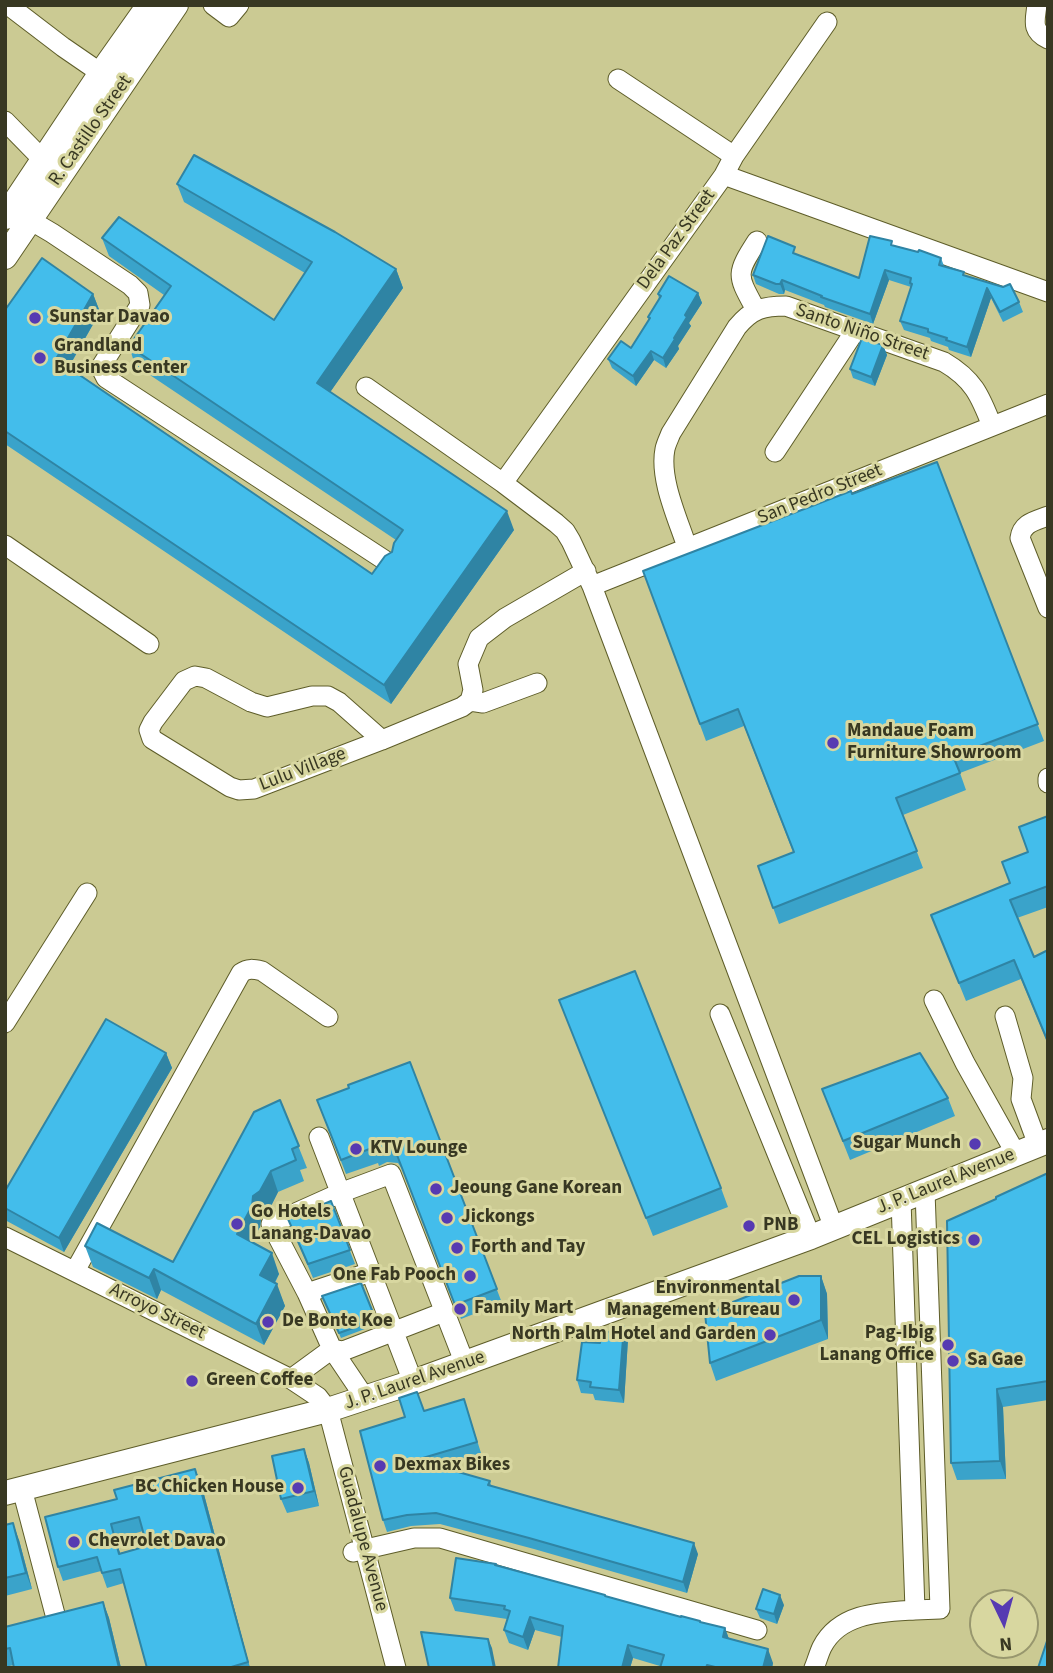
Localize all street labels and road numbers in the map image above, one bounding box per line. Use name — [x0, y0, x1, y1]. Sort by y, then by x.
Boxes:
street label: R. Castillo Street — [44, 71, 138, 191]
street label: Dela Paz Street — [633, 185, 721, 295]
street label: Santo Niño Street — [792, 300, 932, 366]
street label: San Pedro Street — [754, 460, 886, 530]
street label: Lulu Village — [257, 743, 349, 797]
street label: J. P. Laurel Avenue — [874, 1144, 1018, 1220]
street label: Arroyo Street — [105, 1279, 209, 1345]
street label: J. P. Laurel Avenue — [342, 1346, 488, 1416]
street label: Guadalupe Avenue — [332, 1464, 392, 1614]

